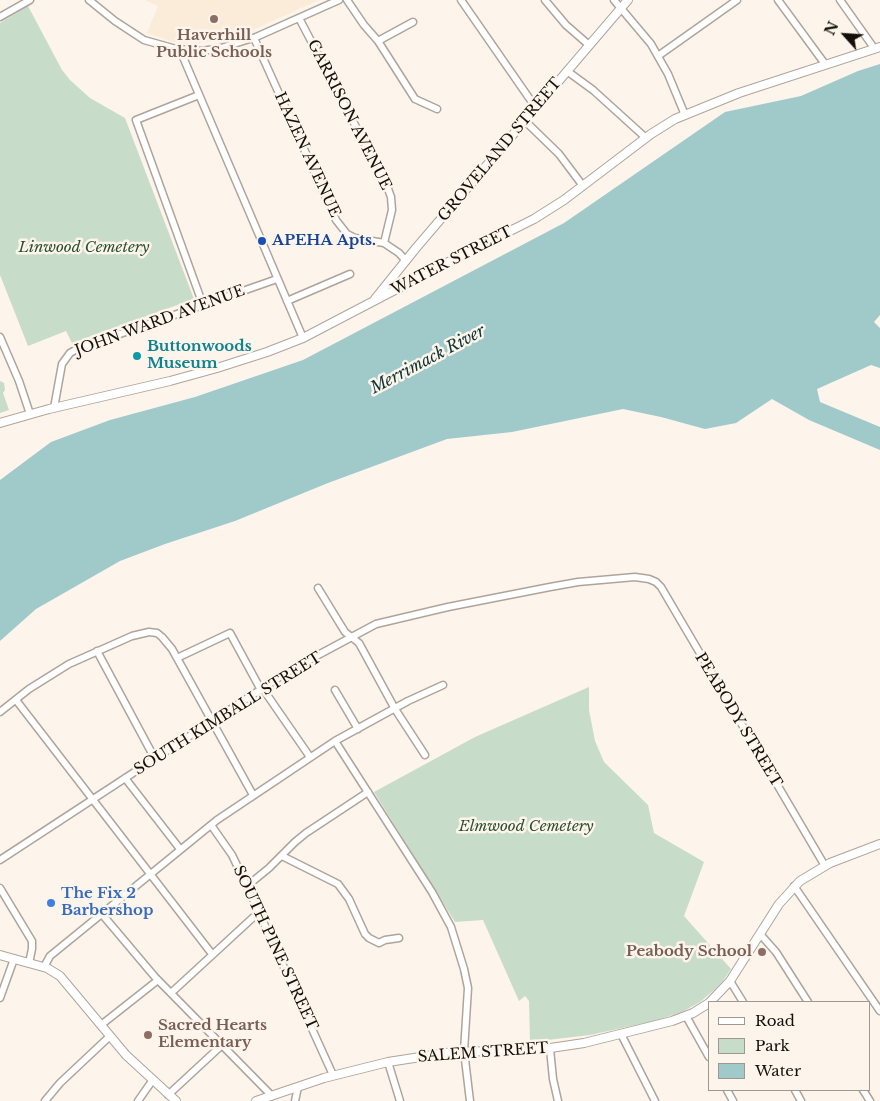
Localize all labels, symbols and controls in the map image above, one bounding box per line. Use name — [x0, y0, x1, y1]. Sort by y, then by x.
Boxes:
north arrow — [820, 10, 870, 60]
marker: Haverhill Public Schools — [208, 13, 220, 25]
text: N — [821, 19, 842, 38]
place label: Haverhill Public Schools — [156, 27, 272, 62]
street label: GARRISON AVENUE — [303, 37, 395, 193]
street label: GROVELAND STREET — [435, 75, 565, 225]
street label: HAZEN AVENUE — [270, 89, 344, 221]
street label: WATER STREET — [388, 223, 516, 299]
place label: APEHA Apts. — [272, 232, 376, 250]
marker: APEHA Apts. — [256, 235, 268, 247]
park label: Linwood Cemetery — [19, 239, 149, 257]
street label: JOHN WARD AVENUE — [73, 282, 247, 360]
water label: Merrimack River — [367, 322, 489, 398]
place label: Buttonwoods Museum — [147, 338, 252, 373]
marker: Buttonwoods Museum — [131, 350, 143, 362]
street label: SOUTH KIMBALL STREET — [131, 649, 325, 779]
street label: PEABODY STREET — [691, 650, 785, 790]
park label: Elmwood Cemetery — [459, 818, 593, 836]
street label: SOUTH PINE STREET — [229, 863, 321, 1033]
place label: The Fix 2 Barbershop — [61, 885, 153, 920]
marker: The Fix 2 Barbershop — [45, 897, 57, 909]
place label: Peabody School — [626, 943, 752, 961]
marker: Peabody School — [756, 946, 768, 958]
legend — [708, 1001, 870, 1091]
text: Road — [755, 1011, 795, 1030]
place label: Sacred Hearts Elementary — [158, 1017, 267, 1052]
marker: Sacred Hearts Elementary — [142, 1029, 154, 1041]
text: Park — [755, 1036, 790, 1055]
street label: SALEM STREET — [417, 1039, 549, 1067]
text: Water — [755, 1061, 801, 1080]

